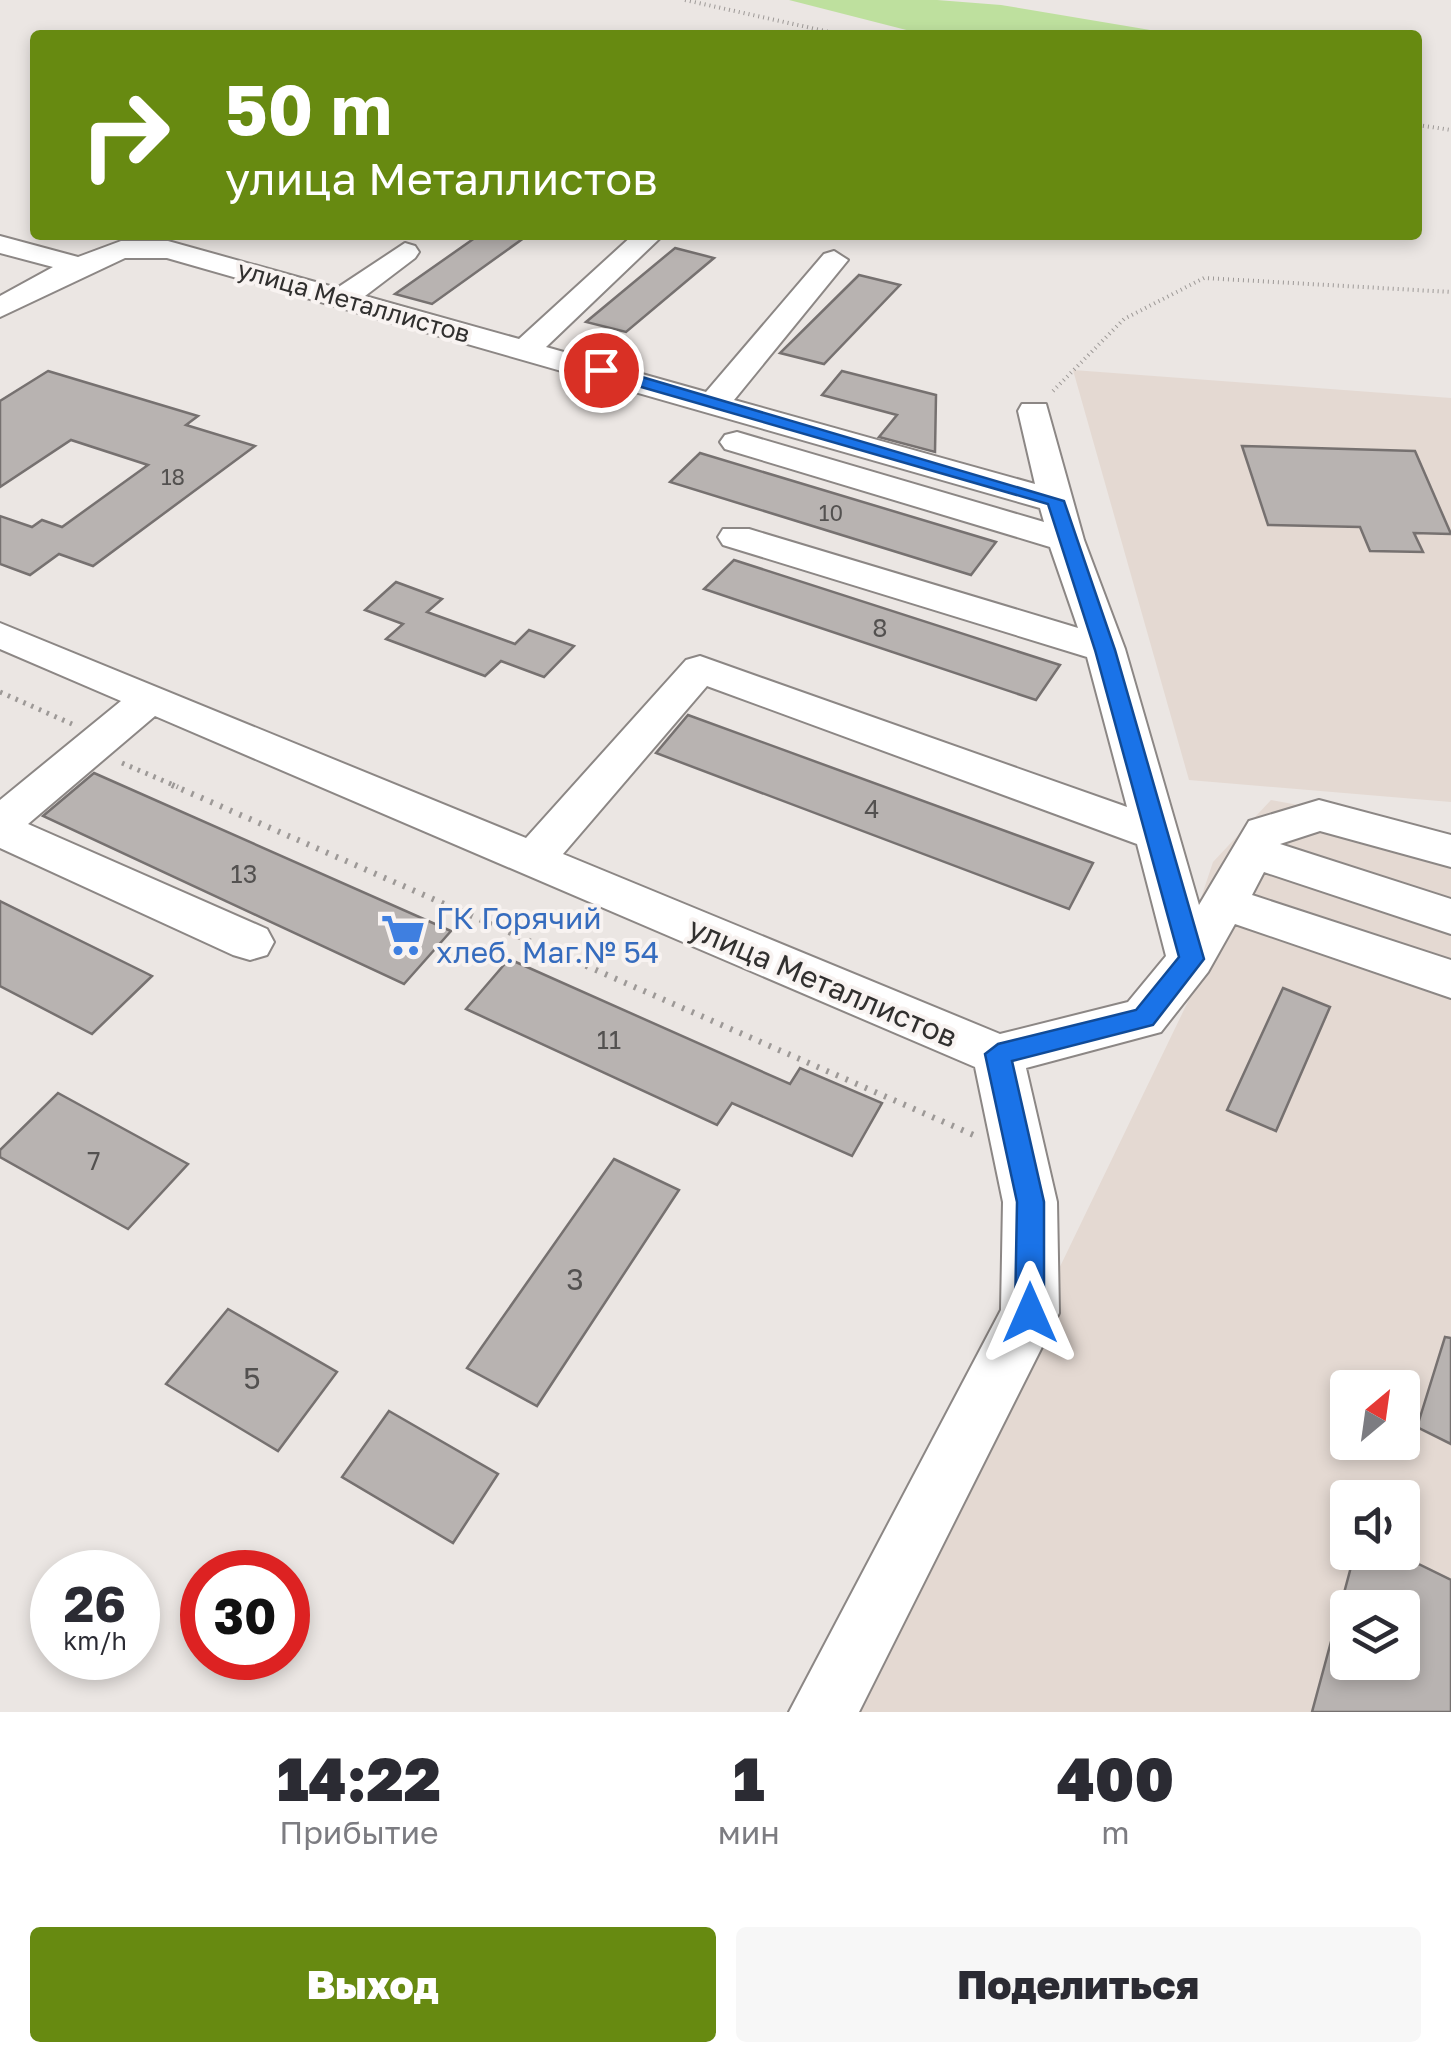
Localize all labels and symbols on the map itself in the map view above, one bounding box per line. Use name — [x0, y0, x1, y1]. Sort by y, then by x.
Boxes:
street label: улица Металлистов — [234, 253, 474, 349]
pin — [559, 328, 644, 413]
house number: 18 — [161, 463, 185, 490]
house number: 10 — [819, 499, 843, 526]
house number: 8 — [872, 612, 888, 643]
house number: 4 — [864, 793, 880, 824]
house number: 13 — [231, 858, 257, 889]
place label: ГК Горячий хлеб. Маг.№ 54 — [436, 900, 659, 970]
street label: улица Металлистов — [683, 909, 963, 1055]
supermarket icon: ГК Горячий хлеб. Маг.№ 54 — [379, 911, 427, 959]
house number: 11 — [597, 1024, 621, 1055]
house number: 7 — [87, 1145, 101, 1176]
house number: 3 — [566, 1261, 584, 1297]
position arrow — [978, 1261, 1082, 1365]
house number: 5 — [243, 1360, 261, 1396]
north arrow — [1330, 1370, 1420, 1460]
speed limit sign: 30 — [180, 1550, 310, 1680]

